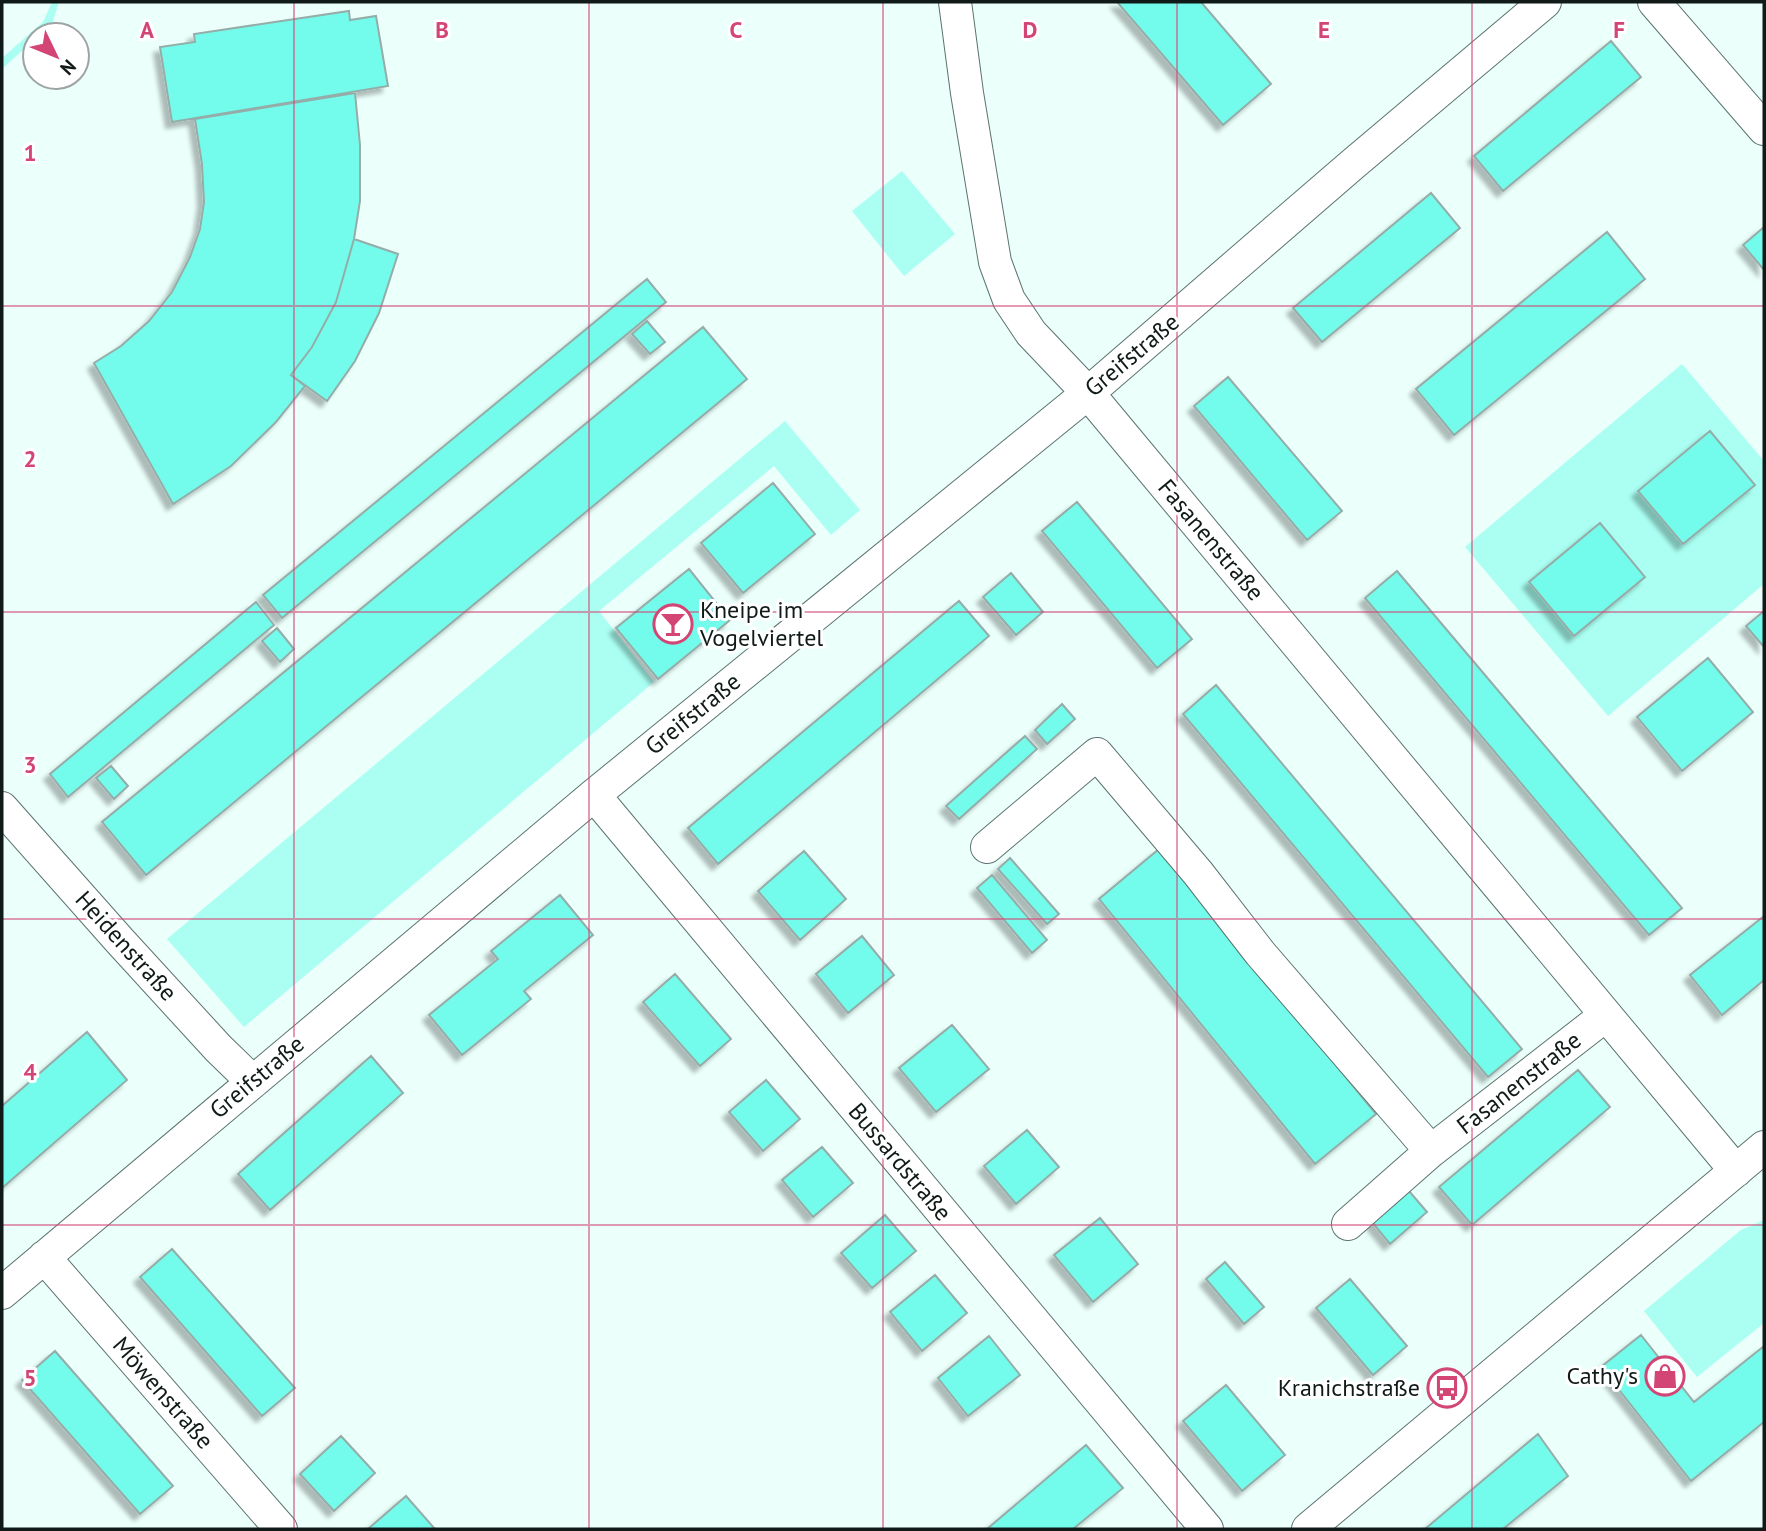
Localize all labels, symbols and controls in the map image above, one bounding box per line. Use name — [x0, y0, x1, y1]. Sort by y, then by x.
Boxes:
text: A — [140, 15, 154, 44]
text: B — [435, 15, 449, 44]
text: C — [730, 15, 743, 44]
text: D — [1023, 15, 1037, 44]
text: E — [1318, 15, 1330, 44]
text: F — [1613, 15, 1625, 44]
north arrow — [21, 21, 91, 91]
text: N — [55, 55, 81, 80]
text: 1 — [23, 138, 37, 167]
street label: Greifstraße — [1078, 306, 1185, 403]
text: 2 — [23, 444, 37, 473]
street label: Fasanenstraße — [1151, 472, 1271, 607]
place label: Kneipe im Vogelviertel — [699, 594, 823, 653]
bar icon: Kneipe im Vogelviertel — [652, 603, 694, 645]
street label: Greifstraße — [639, 666, 747, 761]
text: 3 — [23, 750, 37, 779]
street label: Heidenstraße — [69, 884, 184, 1007]
street label: Fasanenstraße — [1450, 1024, 1587, 1141]
street label: Greifstraße — [203, 1028, 310, 1125]
text: 4 — [23, 1057, 37, 1086]
street label: Bussardstraße — [842, 1096, 959, 1227]
street label: Möwenstraße — [106, 1330, 221, 1455]
shop icon: Cathy's — [1644, 1355, 1686, 1397]
place label: Cathy's — [1567, 1360, 1638, 1391]
text: 5 — [23, 1363, 37, 1392]
bus stop icon: Kranichstraße — [1426, 1367, 1468, 1409]
place label: Kranichstraße — [1278, 1372, 1420, 1403]

